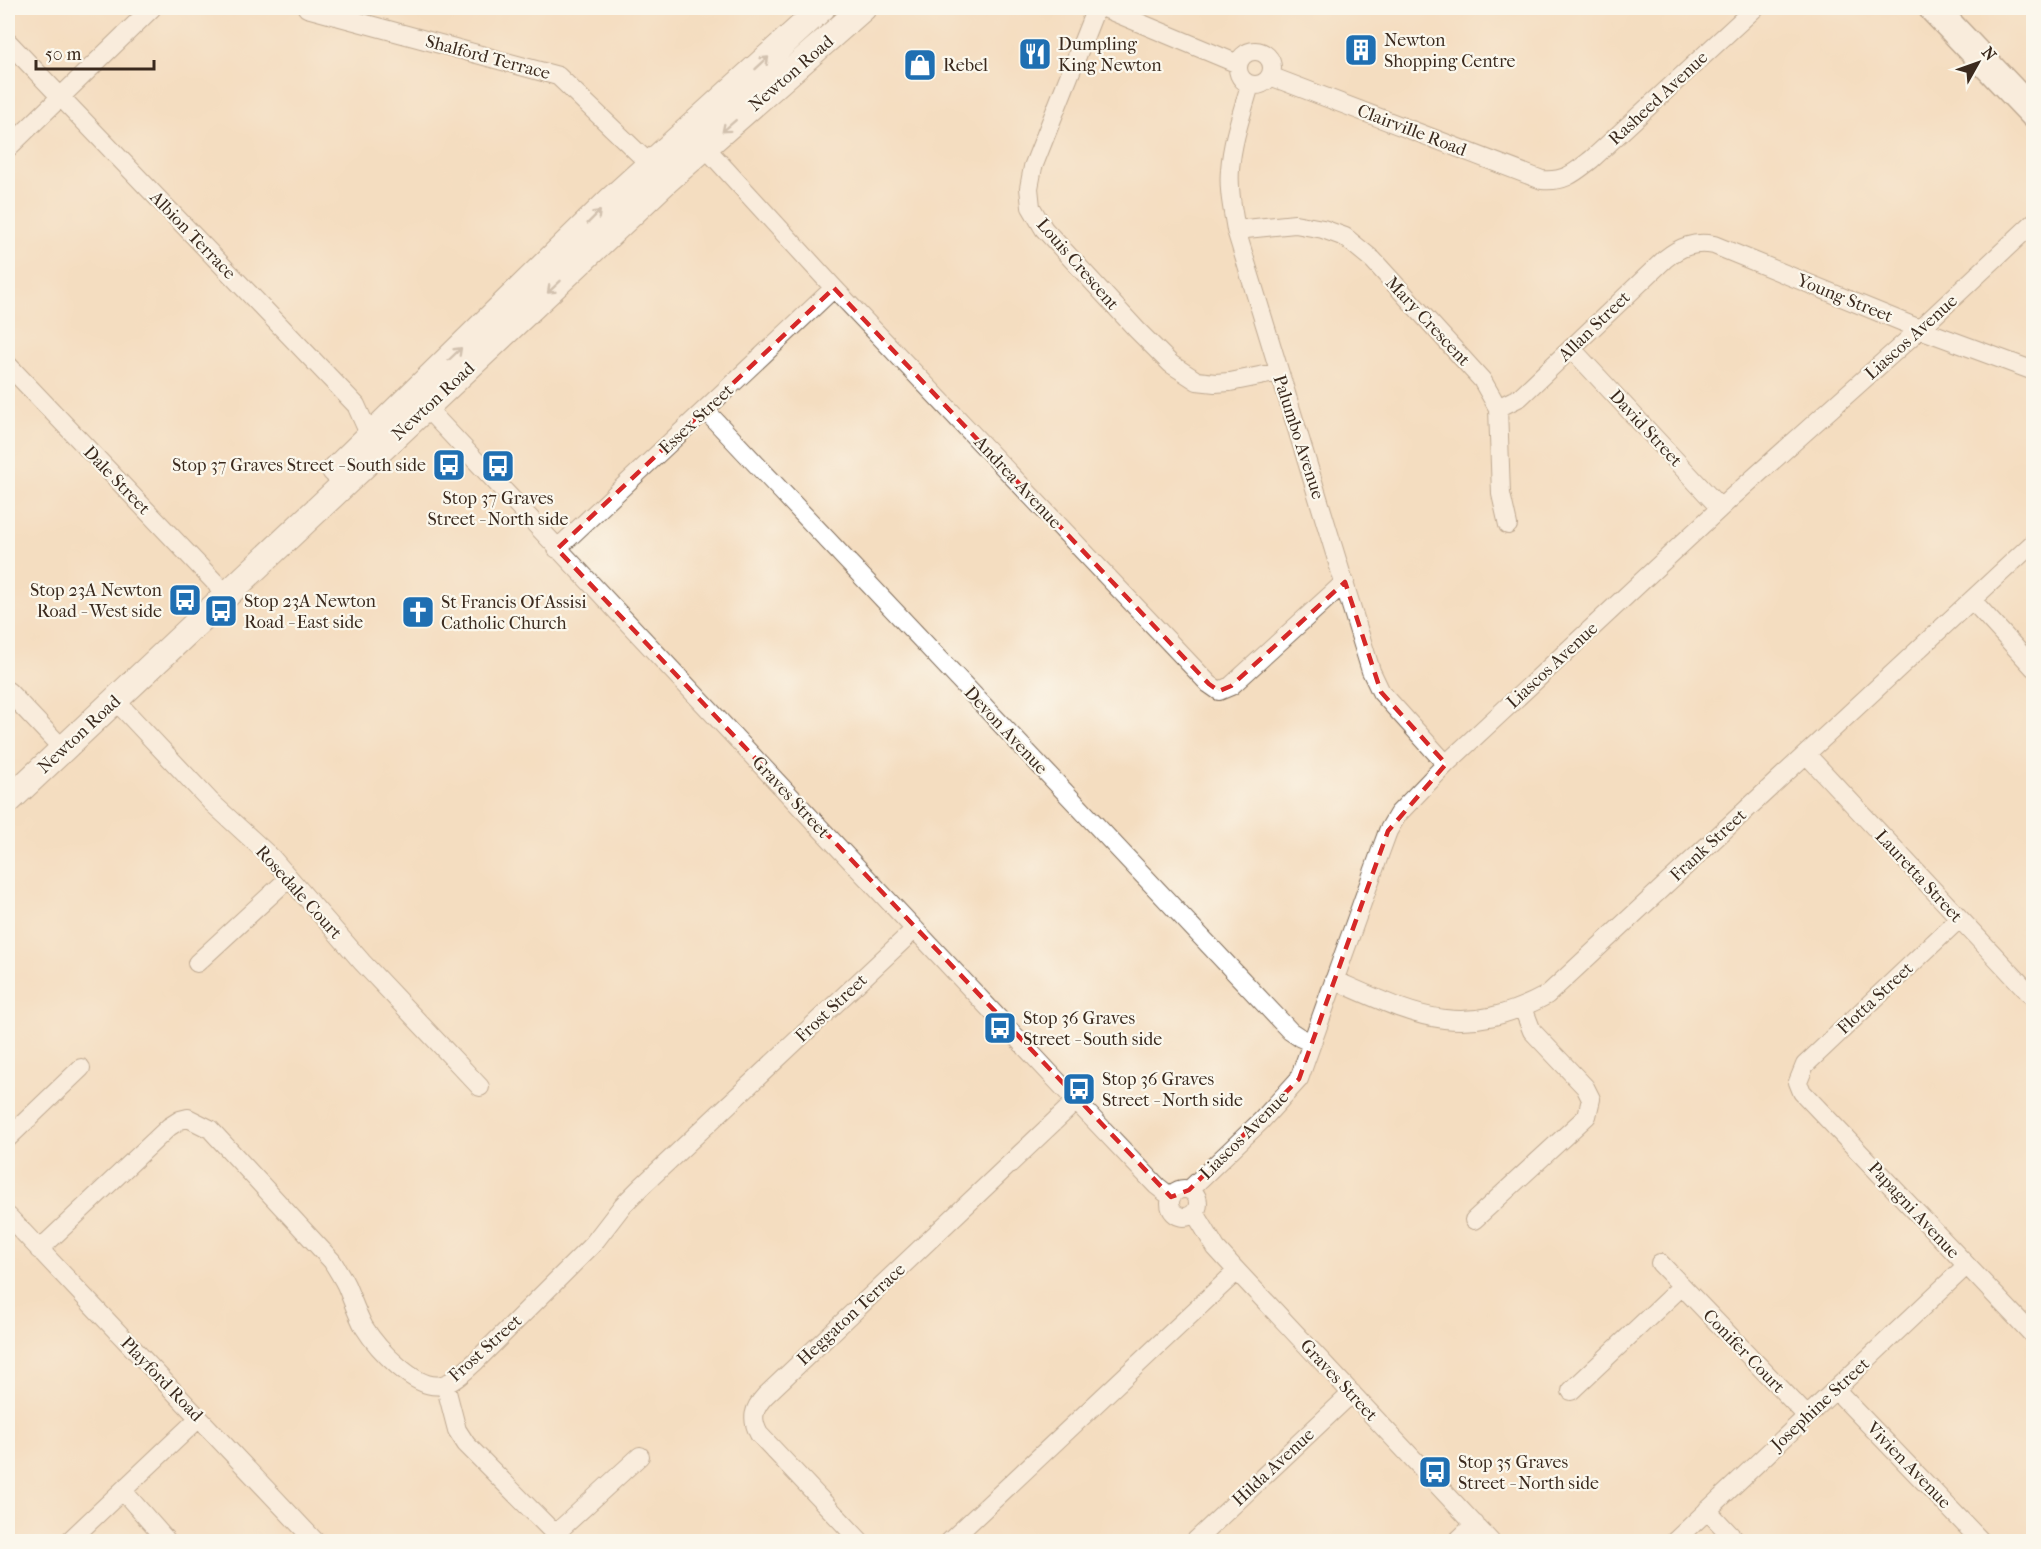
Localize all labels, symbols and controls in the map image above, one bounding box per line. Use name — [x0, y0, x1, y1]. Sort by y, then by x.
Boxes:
place label: Newton Shopping Centre — [1384, 30, 1515, 72]
street label: Shalford Terrace — [423, 31, 553, 84]
street label: Newton Road — [745, 31, 838, 116]
building icon: Newton Shopping Centre — [1343, 32, 1379, 68]
scale bar — [36, 33, 154, 71]
north arrow — [1948, 33, 2008, 93]
place label: Dumpling King Newton — [1058, 34, 1162, 76]
restaurant icon: Dumpling King Newton — [1017, 36, 1053, 72]
text: N — [1978, 43, 2001, 65]
text: 50 m — [45, 44, 82, 65]
shop icon: Rebel — [902, 47, 938, 83]
street label: Rasheed Avenue — [1604, 47, 1712, 150]
place label: Rebel — [943, 55, 988, 76]
one-way arrow — [754, 56, 769, 70]
street label: Clairville Road — [1354, 100, 1470, 161]
one-way arrow — [722, 119, 737, 133]
street label: Albion Terrace — [145, 186, 240, 284]
one-way arrow — [587, 210, 602, 224]
street label: Louis Crescent — [1032, 214, 1124, 315]
street label: Young Street — [1793, 269, 1896, 327]
street label: Mary Crescent — [1381, 272, 1475, 371]
one-way arrow — [547, 279, 562, 294]
street label: Allan Street — [1553, 287, 1635, 366]
street label: Liascos Avenue — [1861, 290, 1962, 384]
one-way arrow — [448, 346, 463, 361]
street label: Newton Road — [388, 358, 479, 445]
street label: Palumbo Avenue — [1269, 372, 1329, 502]
street label: Essex Street — [655, 379, 738, 459]
street label: David Street — [1605, 386, 1687, 471]
street label: Andrea Avenue — [969, 431, 1066, 533]
street label: Dale Street — [79, 442, 155, 519]
bus stop icon: Stop 37 Graves Street - South side — [431, 447, 467, 483]
bus stop icon: Stop 37 Graves Street - North side — [480, 448, 516, 484]
place label: Stop 37 Graves Street - South side — [172, 455, 426, 476]
place label: Stop 37 Graves Street - North side — [428, 488, 569, 530]
place label: Stop 23A Newton Road - West side — [30, 580, 163, 622]
bus stop icon: Stop 23A Newton Road - West side — [167, 582, 203, 618]
place label: Stop 23A Newton Road - East side — [244, 591, 377, 633]
place label: St Francis Of Assisi Catholic Church — [441, 592, 587, 634]
bus stop icon: Stop 23A Newton Road - East side — [203, 593, 239, 629]
church icon: St Francis Of Assisi Catholic Church — [400, 594, 436, 630]
street label: Liascos Avenue — [1502, 618, 1602, 713]
street label: Devon Avenue — [960, 682, 1052, 779]
street label: Newton Road — [34, 691, 125, 778]
street label: Graves Street — [748, 752, 834, 843]
street label: Frank Street — [1666, 804, 1751, 886]
street label: Lauretta Street — [1871, 826, 1967, 927]
street label: Rosedale Court — [251, 841, 347, 944]
street label: Flotta Street — [1833, 957, 1918, 1039]
street label: Frost Street — [791, 969, 872, 1047]
place label: Stop 36 Graves Street - South side — [1023, 1008, 1162, 1050]
bus stop icon: Stop 36 Graves Street - South side — [982, 1010, 1018, 1046]
place label: Stop 36 Graves Street - North side — [1102, 1069, 1243, 1111]
bus stop icon: Stop 36 Graves Street - North side — [1061, 1071, 1097, 1107]
street label: Liascos Avenue — [1196, 1087, 1293, 1184]
street label: Papagni Avenue — [1863, 1158, 1964, 1263]
street label: Heggaton Terrace — [793, 1259, 910, 1370]
street label: Conifer Court — [1698, 1305, 1789, 1398]
street label: Frost Street — [445, 1310, 527, 1387]
street label: Playford Road — [116, 1333, 207, 1426]
street label: Graves Street — [1296, 1335, 1382, 1426]
street label: Josephine Street — [1765, 1353, 1874, 1457]
street label: Vivien Avenue — [1861, 1417, 1955, 1513]
street label: Hilda Avenue — [1228, 1424, 1319, 1511]
place label: Stop 35 Graves Street - North side — [1458, 1452, 1599, 1494]
bus stop icon: Stop 35 Graves Street - North side — [1417, 1454, 1453, 1490]

